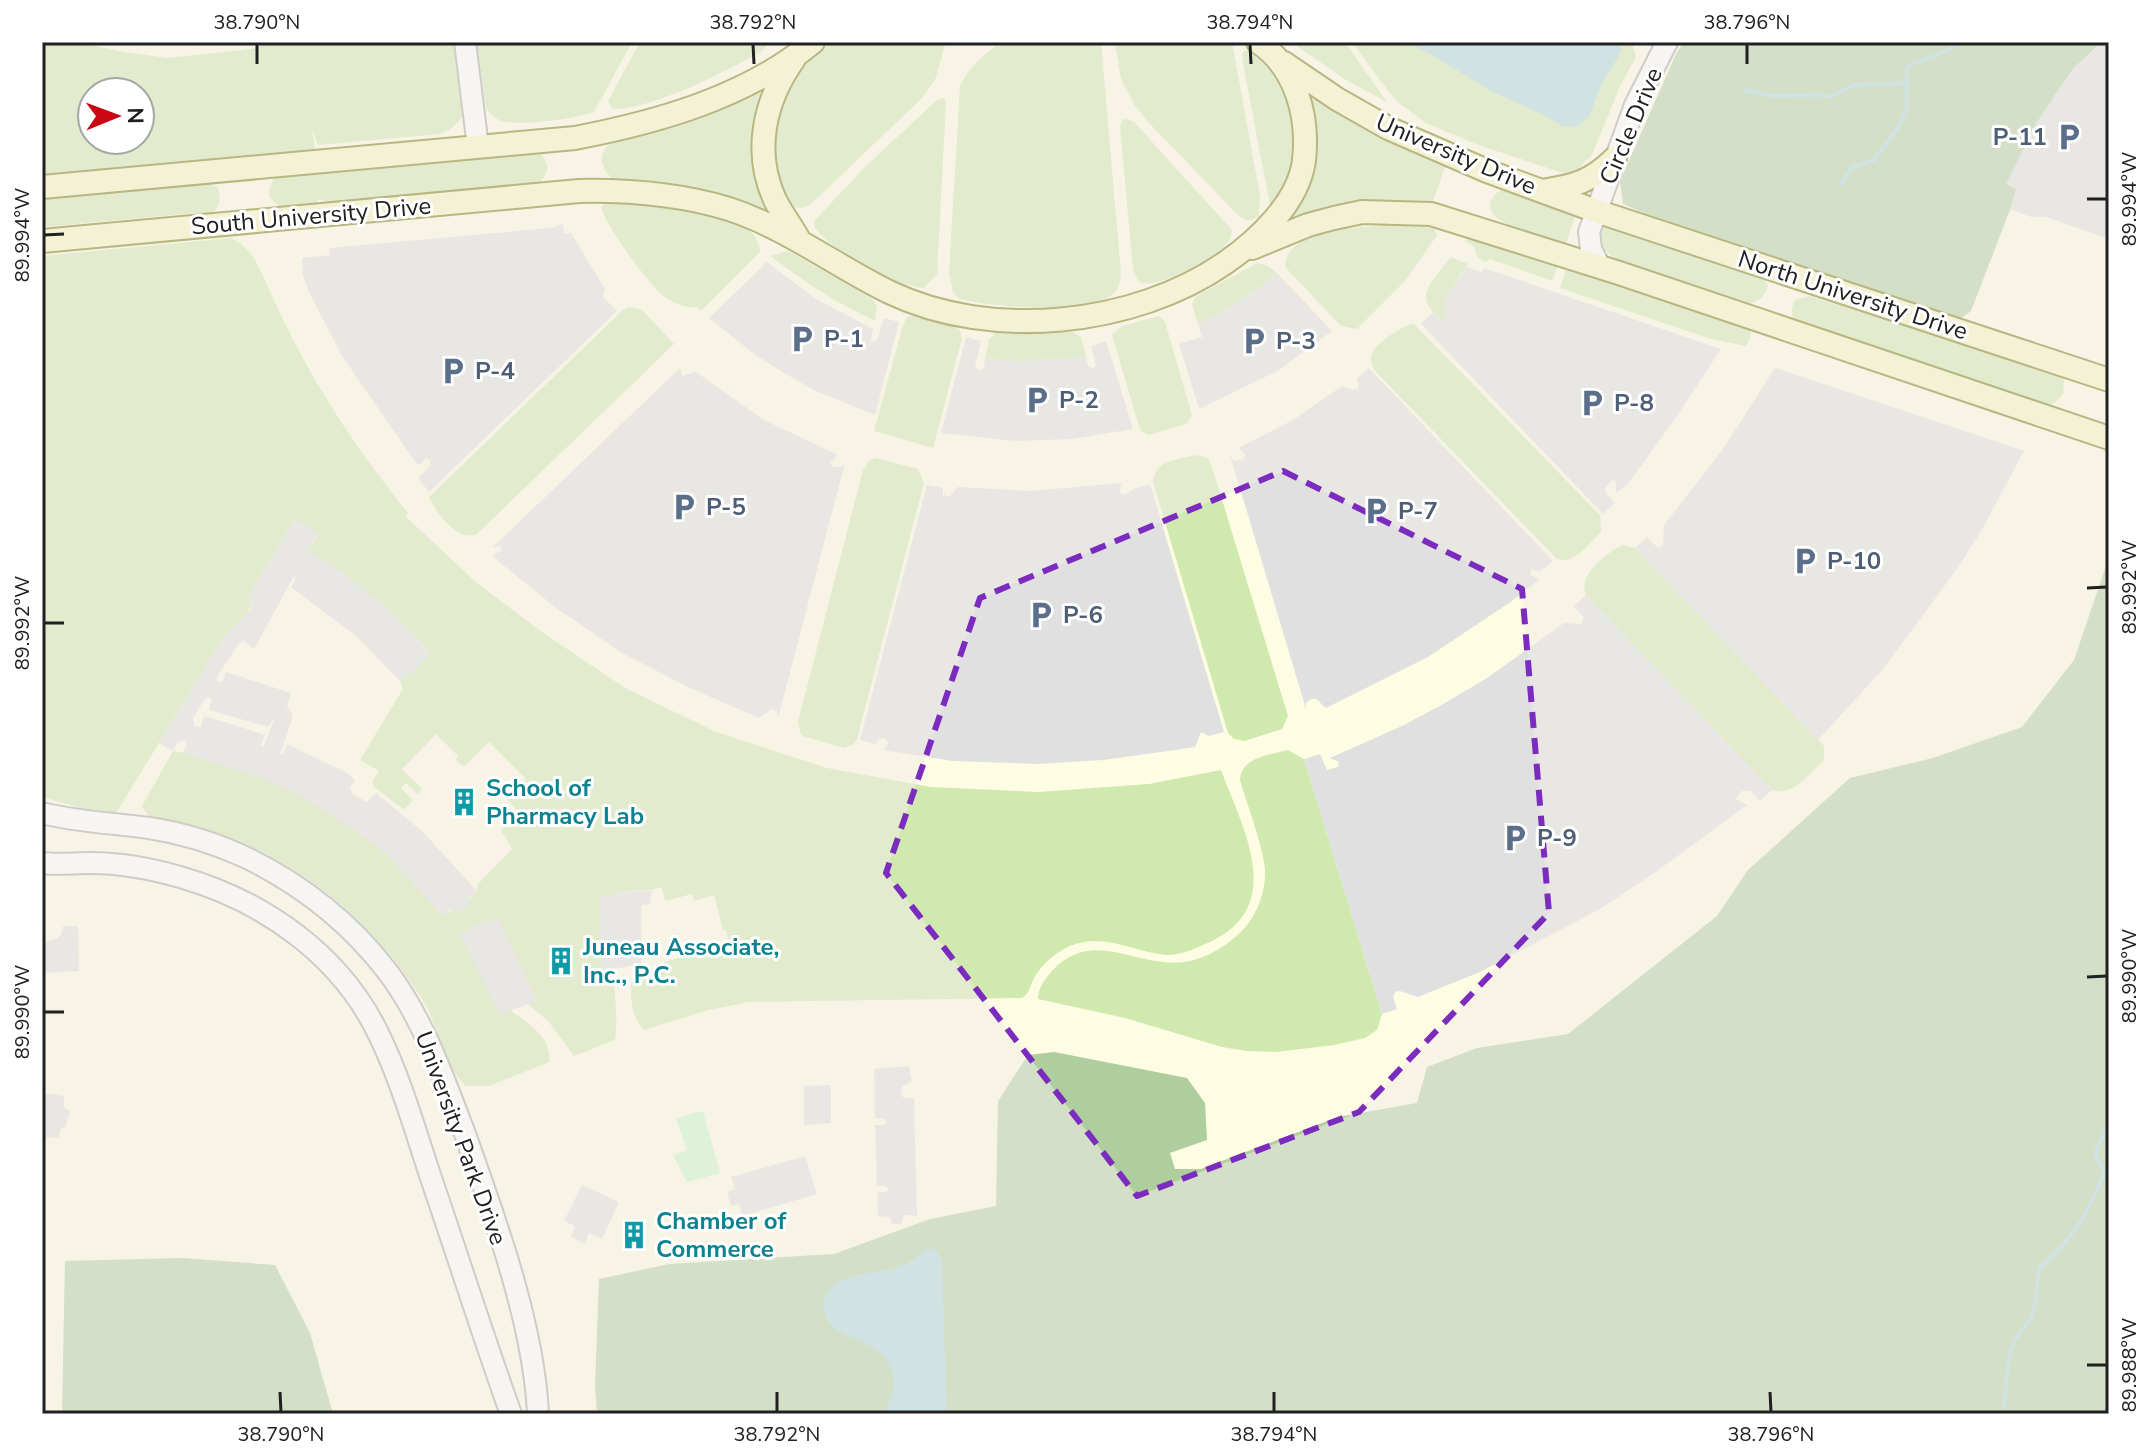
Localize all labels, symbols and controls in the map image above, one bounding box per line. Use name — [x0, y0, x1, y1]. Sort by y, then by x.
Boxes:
text: 38.790°N — [214, 9, 300, 36]
text: 38.792°N — [710, 9, 796, 36]
text: 38.794°N — [1207, 9, 1293, 36]
text: 38.796°N — [1704, 9, 1790, 36]
street label: Circle Drive — [1592, 63, 1670, 189]
north arrow — [76, 76, 156, 156]
street label: University Drive — [1371, 106, 1541, 202]
text: N — [120, 107, 150, 124]
place label: P-11 — [1993, 121, 2047, 153]
parking icon: P-11 — [2054, 122, 2084, 152]
text: 89.994°W — [2116, 152, 2143, 246]
text: 89.994°W — [9, 188, 36, 282]
street label: South University Drive — [190, 190, 432, 242]
street label: North University Drive — [1734, 243, 1972, 347]
place label: P-1 — [824, 323, 864, 355]
parking icon: P-1 — [787, 324, 817, 354]
place label: P-3 — [1276, 325, 1316, 357]
parking icon: P-3 — [1239, 326, 1269, 356]
place label: P-4 — [475, 355, 515, 387]
parking icon: P-4 — [438, 356, 468, 386]
place label: P-2 — [1059, 384, 1099, 416]
parking icon: P-2 — [1022, 385, 1052, 415]
place label: P-8 — [1614, 387, 1654, 419]
parking icon: P-8 — [1577, 388, 1607, 418]
place label: P-5 — [706, 491, 746, 523]
parking icon: P-5 — [669, 492, 699, 522]
place label: P-7 — [1398, 495, 1438, 527]
parking icon: P-7 — [1361, 496, 1391, 526]
text: 89.992°W — [2116, 540, 2143, 634]
place label: P-10 — [1827, 545, 1881, 577]
parking icon: P-10 — [1790, 546, 1820, 576]
text: 89.992°W — [9, 576, 36, 670]
place label: P-6 — [1063, 599, 1103, 631]
parking icon: P-6 — [1026, 600, 1056, 630]
place label: School of Pharmacy Lab — [486, 772, 644, 832]
building icon: School of Pharmacy Lab — [449, 787, 479, 817]
place label: P-9 — [1537, 822, 1577, 854]
parking icon: P-9 — [1500, 823, 1530, 853]
text: 89.990°W — [2116, 929, 2143, 1023]
place label: Juneau Associate, Inc., P.C. — [582, 931, 780, 991]
building icon: Juneau Associate, Inc., P.C. — [546, 946, 576, 976]
text: 89.990°W — [9, 965, 36, 1059]
street label: University Park Drive — [407, 1027, 515, 1249]
place label: Chamber of Commerce — [656, 1205, 788, 1265]
building icon: Chamber of Commerce — [619, 1220, 649, 1250]
text: 89.988°W — [2116, 1318, 2143, 1412]
text: 38.790°N — [238, 1421, 324, 1448]
text: 38.792°N — [734, 1421, 820, 1448]
text: 38.794°N — [1231, 1421, 1317, 1448]
text: 38.796°N — [1728, 1421, 1814, 1448]

